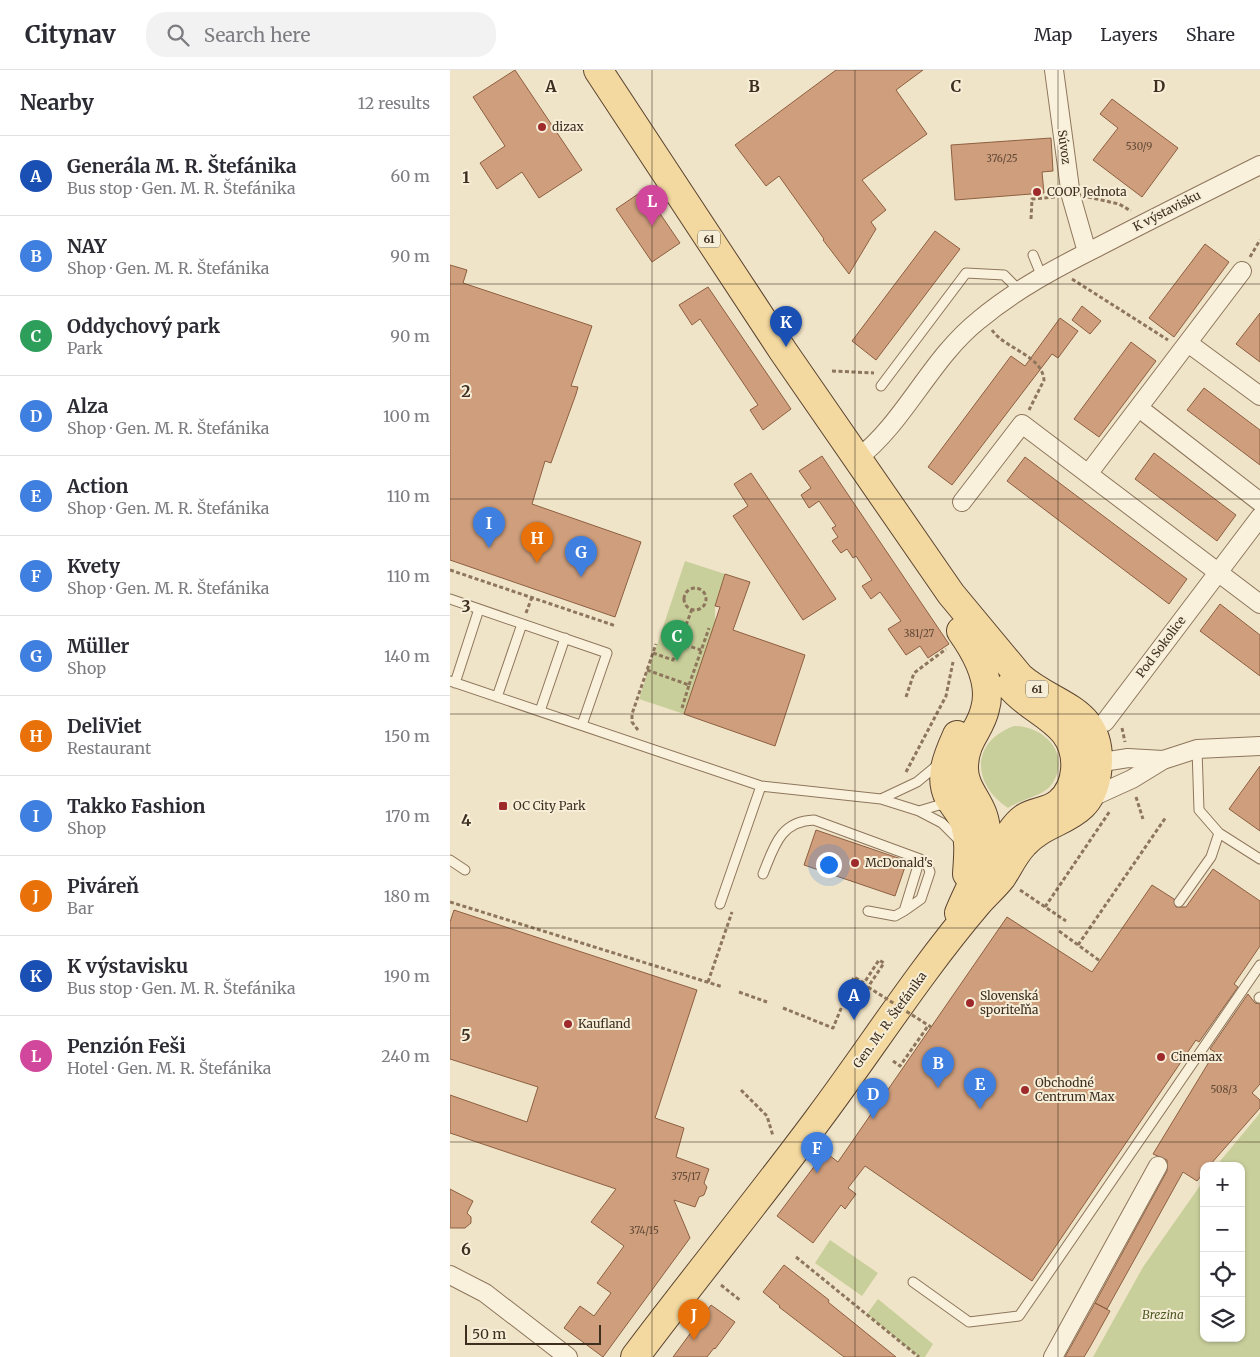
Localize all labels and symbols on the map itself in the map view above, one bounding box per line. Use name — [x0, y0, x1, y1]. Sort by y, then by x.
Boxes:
text: A — [544, 76, 557, 96]
text: B — [748, 76, 760, 96]
text: C — [951, 76, 961, 96]
text: D — [1153, 76, 1165, 96]
place label: dizax — [552, 119, 584, 134]
marker: dizax — [536, 121, 548, 133]
street label: Súvoz — [1055, 129, 1074, 165]
house number: 530/9 — [1126, 140, 1152, 153]
house number: 376/25 — [986, 152, 1018, 165]
text: 1 — [462, 167, 470, 187]
place label: COOP Jednota — [1047, 184, 1127, 199]
pin: L — [636, 185, 668, 226]
marker: COOP Jednota — [1031, 186, 1043, 198]
street label: K výstavisku — [1130, 187, 1204, 234]
road number: 61 — [698, 230, 720, 248]
pin: K — [770, 306, 802, 347]
text: 2 — [461, 381, 471, 401]
pin: I — [473, 507, 505, 548]
pin: H — [521, 522, 553, 563]
pin: G — [565, 536, 597, 577]
text: 3 — [461, 596, 471, 616]
street label: Pod Sokolice — [1133, 613, 1189, 680]
pin: C — [661, 620, 693, 661]
house number: 381/27 — [904, 627, 935, 640]
road number: 61 — [1026, 680, 1048, 698]
place label: OC City Park — [513, 798, 586, 813]
marker: OC City Park — [497, 800, 509, 812]
text: 4 — [461, 810, 471, 830]
your location — [816, 852, 842, 878]
place label: McDonald's — [865, 855, 933, 870]
marker: McDonald's — [849, 857, 861, 869]
street label: Gen. M. R. Štefánika — [849, 968, 930, 1071]
pin: A — [838, 979, 870, 1020]
place label: Slovenská sporiteľňa — [980, 988, 1039, 1017]
marker: Slovenská sporiteľňa — [964, 997, 976, 1009]
place label: Kaufland — [578, 1016, 631, 1031]
marker: Kaufland — [562, 1018, 574, 1030]
text: 5 — [461, 1025, 471, 1045]
pin: B — [922, 1047, 954, 1088]
place label: Cinemax — [1171, 1049, 1223, 1064]
marker: Cinemax — [1155, 1051, 1167, 1063]
pin: E — [964, 1068, 996, 1109]
place label: Obchodné Centrum Max — [1035, 1075, 1115, 1104]
pin: D — [857, 1078, 889, 1119]
house number: 508/3 — [1210, 1083, 1238, 1096]
marker: Obchodné Centrum Max — [1019, 1084, 1031, 1096]
pin: F — [801, 1132, 833, 1173]
house number: 375/17 — [671, 1170, 701, 1183]
house number: 374/15 — [629, 1224, 659, 1237]
text: 6 — [461, 1239, 471, 1259]
pin: J — [678, 1299, 710, 1340]
park label: Brezina — [1142, 1307, 1184, 1322]
scale bar — [465, 1322, 601, 1345]

